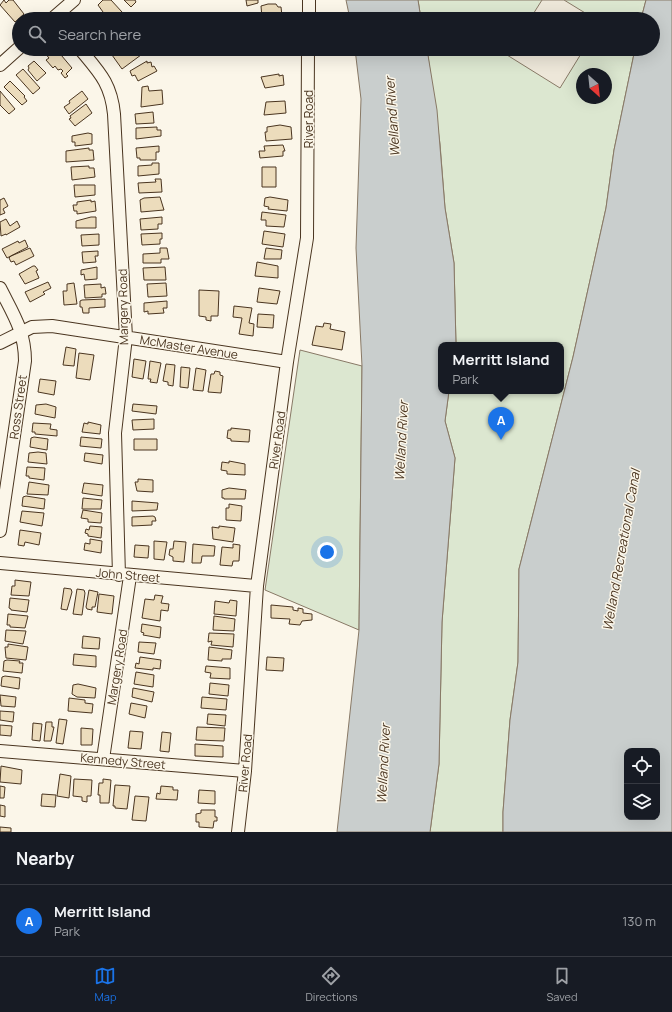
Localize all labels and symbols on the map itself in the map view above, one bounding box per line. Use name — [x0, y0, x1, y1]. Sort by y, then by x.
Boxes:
north arrow — [576, 68, 612, 104]
water label: Welland River — [380, 74, 404, 158]
street label: River Road — [300, 90, 317, 148]
street label: Margery Road — [114, 269, 132, 345]
street label: McMaster Avenue — [139, 331, 239, 363]
street label: Ross Street — [5, 374, 31, 440]
water label: Welland River — [390, 398, 412, 481]
pin: A — [488, 407, 514, 440]
street label: River Road — [265, 410, 289, 470]
water label: Welland Recreational Canal — [598, 466, 644, 632]
your location — [317, 542, 337, 562]
street label: John Street — [95, 564, 161, 586]
street label: Margery Road — [103, 628, 131, 706]
water label: Welland River — [372, 721, 394, 804]
street label: River Road — [234, 733, 256, 793]
street label: Kennedy Street — [80, 749, 167, 773]

